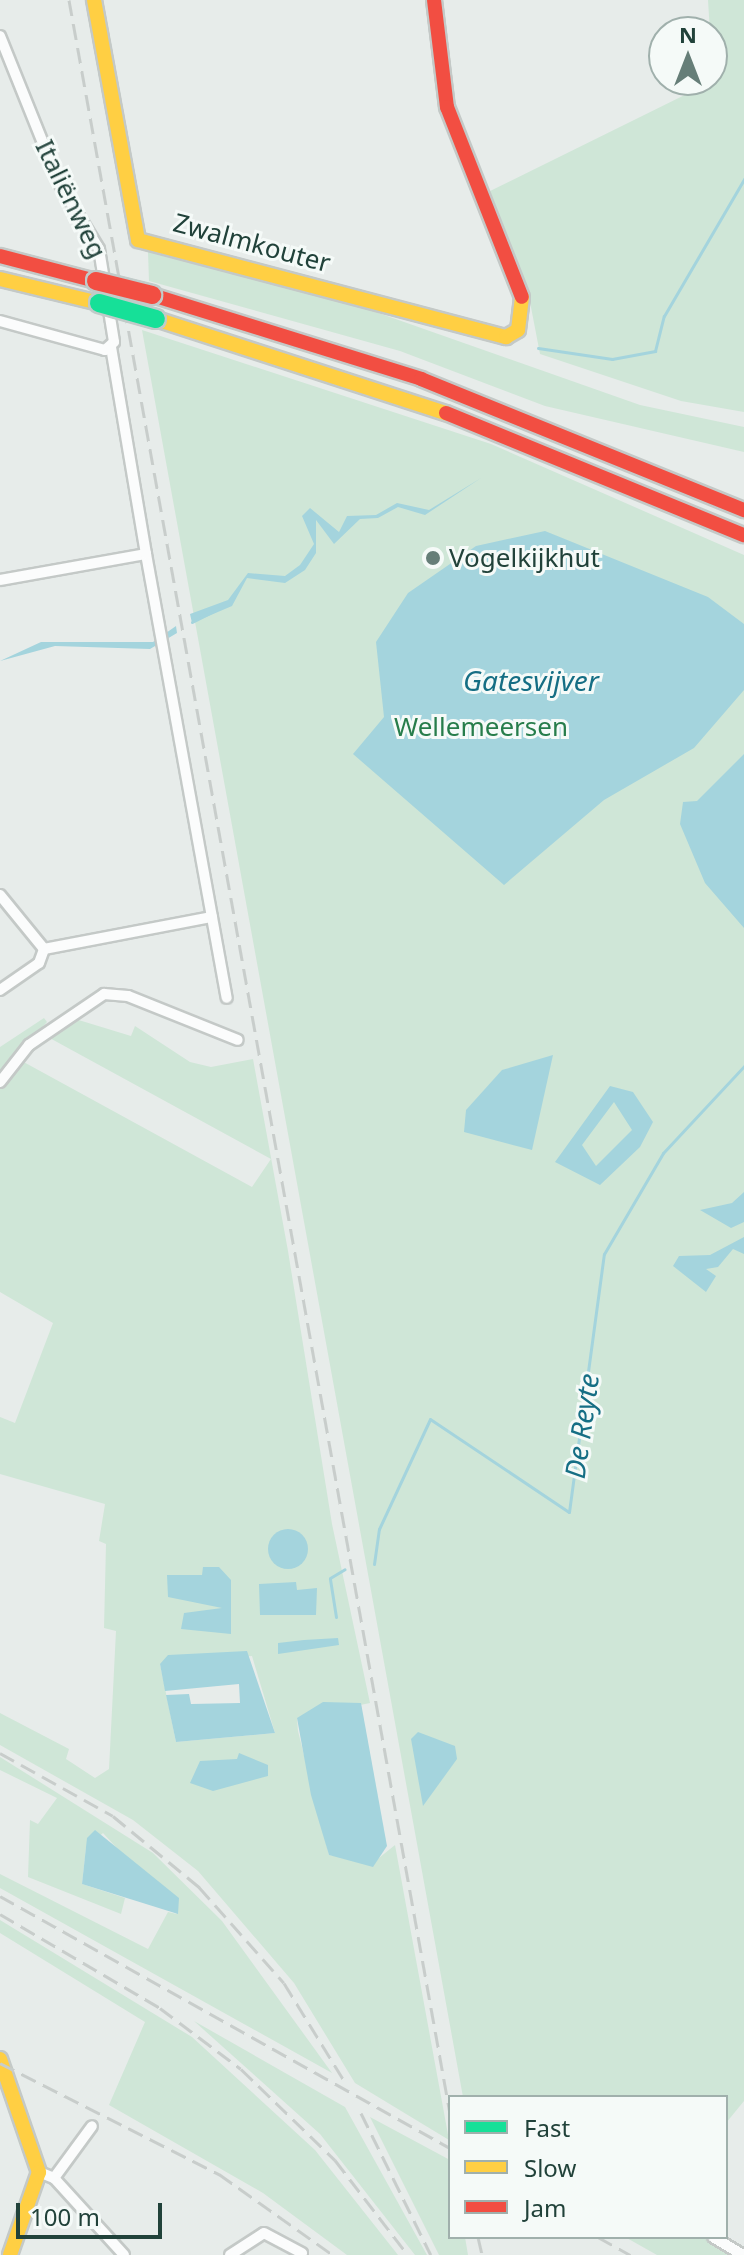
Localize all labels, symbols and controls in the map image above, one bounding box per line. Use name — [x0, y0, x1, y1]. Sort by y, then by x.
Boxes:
north arrow — [648, 16, 728, 96]
text: N — [679, 19, 697, 49]
street label: Italiënweg — [29, 135, 113, 263]
street label: Zwalmkouter — [170, 207, 334, 279]
place label: Vogelkijkhut — [449, 542, 600, 574]
marker: Vogelkijkhut — [424, 549, 442, 567]
water label: Gatesvijver — [463, 663, 599, 697]
park label: Wellemeersen — [394, 711, 568, 743]
water label: De Reyte — [557, 1371, 605, 1481]
legend — [448, 2095, 728, 2239]
text: Fast — [524, 2111, 570, 2144]
text: Slow — [524, 2151, 576, 2184]
scale bar — [20, 2187, 166, 2237]
text: Jam — [524, 2191, 566, 2224]
text: 100 m — [30, 2200, 100, 2233]

